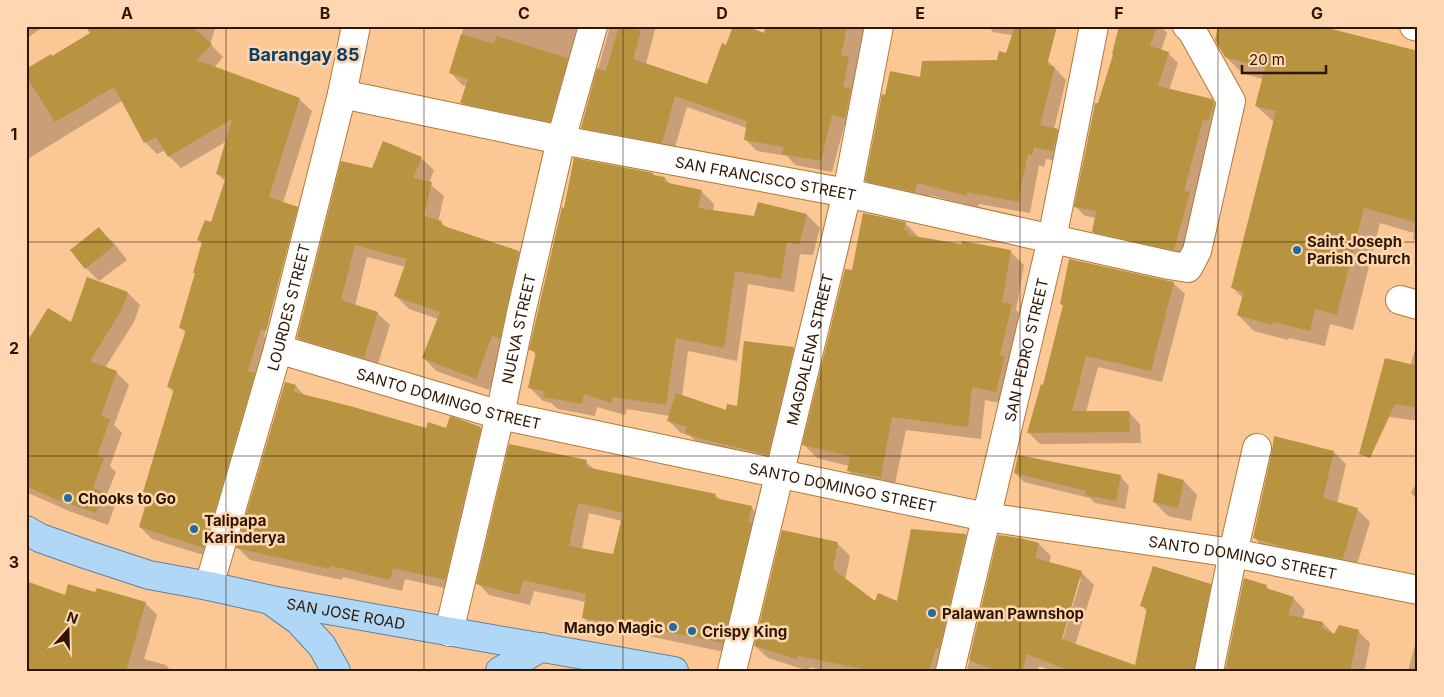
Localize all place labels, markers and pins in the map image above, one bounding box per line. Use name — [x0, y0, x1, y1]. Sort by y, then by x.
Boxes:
place label: Saint Joseph Parish Church — [1307, 232, 1411, 268]
marker: Saint Joseph Parish Church — [1291, 244, 1303, 256]
place label: Chooks to Go — [78, 489, 176, 508]
marker: Chooks to Go — [62, 492, 74, 504]
place label: Talipapa Karinderya — [204, 511, 285, 547]
marker: Talipapa Karinderya — [188, 523, 200, 535]
place label: Palawan Pawnshop — [942, 604, 1084, 623]
marker: Palawan Pawnshop — [926, 607, 938, 619]
place label: Mango Magic — [564, 618, 663, 637]
marker: Mango Magic — [667, 621, 679, 633]
place label: Crispy King — [702, 622, 787, 641]
marker: Crispy King — [686, 625, 698, 637]

